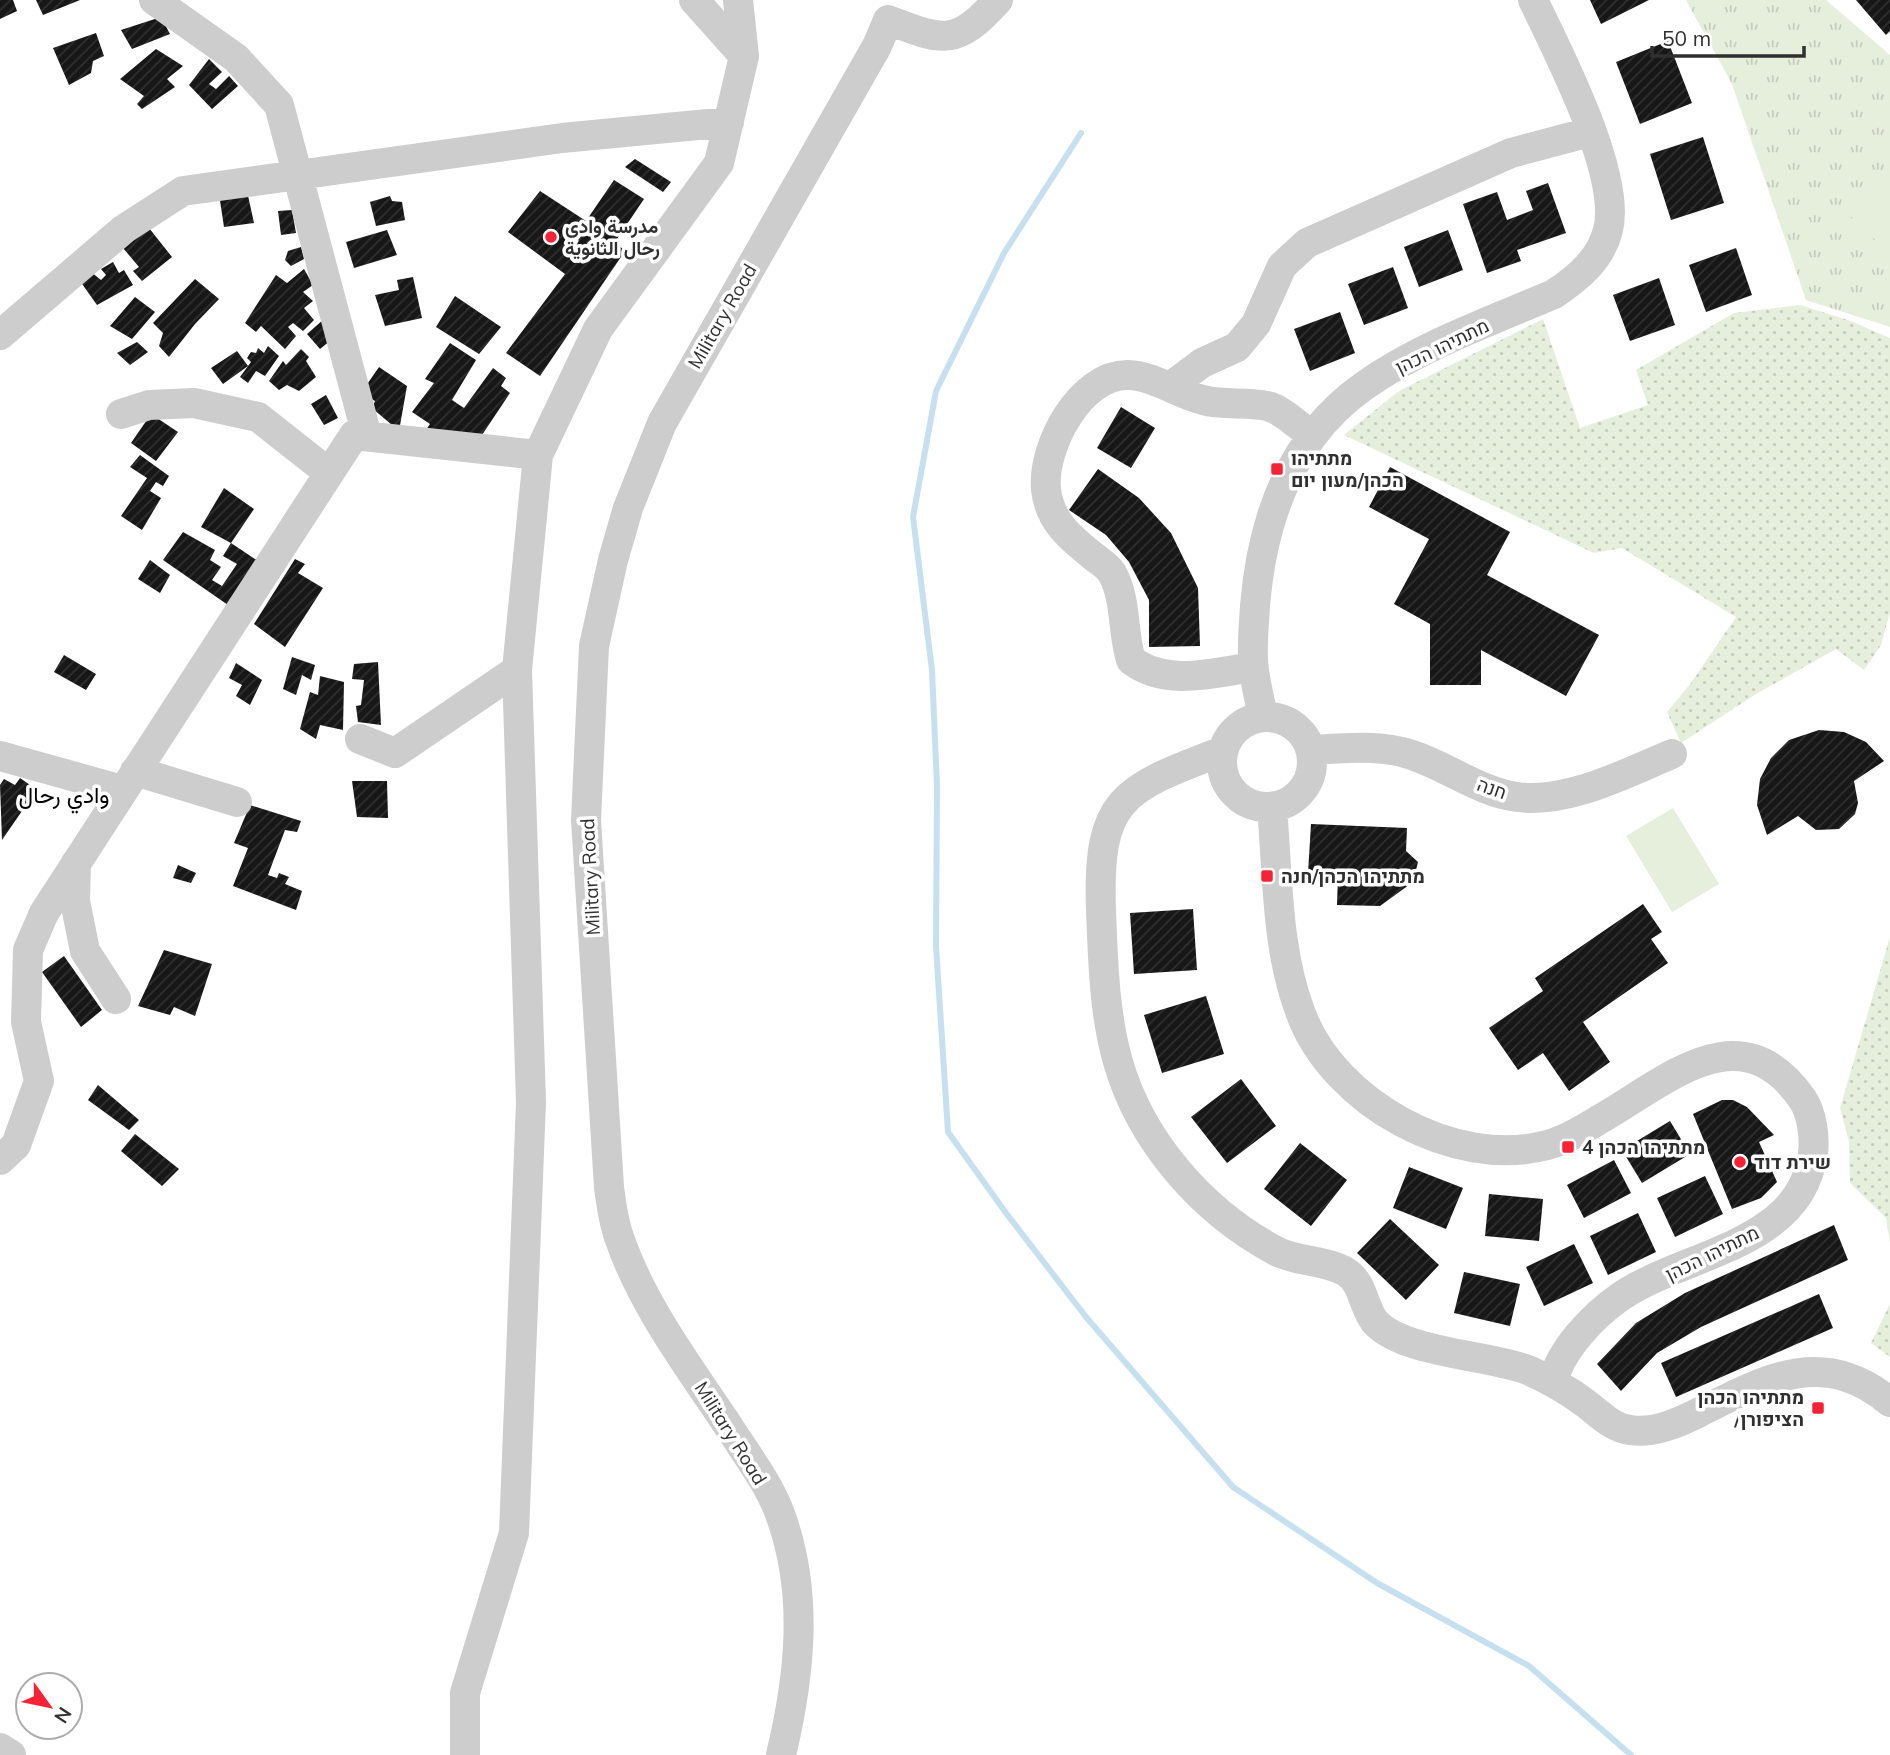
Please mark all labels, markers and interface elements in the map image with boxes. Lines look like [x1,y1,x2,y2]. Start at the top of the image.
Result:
scale bar [1652,14,1804,58]
text: 50 m [1662,25,1711,51]
place label: مدرسة وادي رحال الثانوية [565,214,660,261]
marker: مدرسة وادي رحال الثانوية [543,229,559,245]
street label: Military Road [682,259,762,373]
street label: מתתיהו הכהן [1391,313,1493,379]
place label: מתתיהו הכהן/מעון יום [1291,446,1404,492]
marker: מתתיהו הכהן/מעון יום [1269,461,1285,477]
street label: חנה [1474,772,1510,804]
district label: وادي رحال [18,780,110,814]
street label: Military Road [575,818,605,936]
place label: מתתיהו הכהן/חנה [1281,864,1425,888]
marker: מתתיהו הכהן/חנה [1259,868,1275,884]
place label: מתתיהו הכהן 4 [1582,1135,1705,1159]
marker: מתתיהו הכהן 4 [1560,1139,1576,1155]
place label: שירת דוד [1754,1150,1831,1174]
marker: שירת דוד [1732,1154,1748,1170]
street label: מתתיהו הכהן [1661,1220,1763,1286]
street label: Military Road [690,1377,772,1489]
place label: מתתיהו הכהן /הציפורן [1697,1385,1804,1431]
marker: מתתיהו הכהן /הציפורן [1810,1400,1826,1416]
north arrow [14,1671,84,1741]
text: N [49,1703,77,1728]

